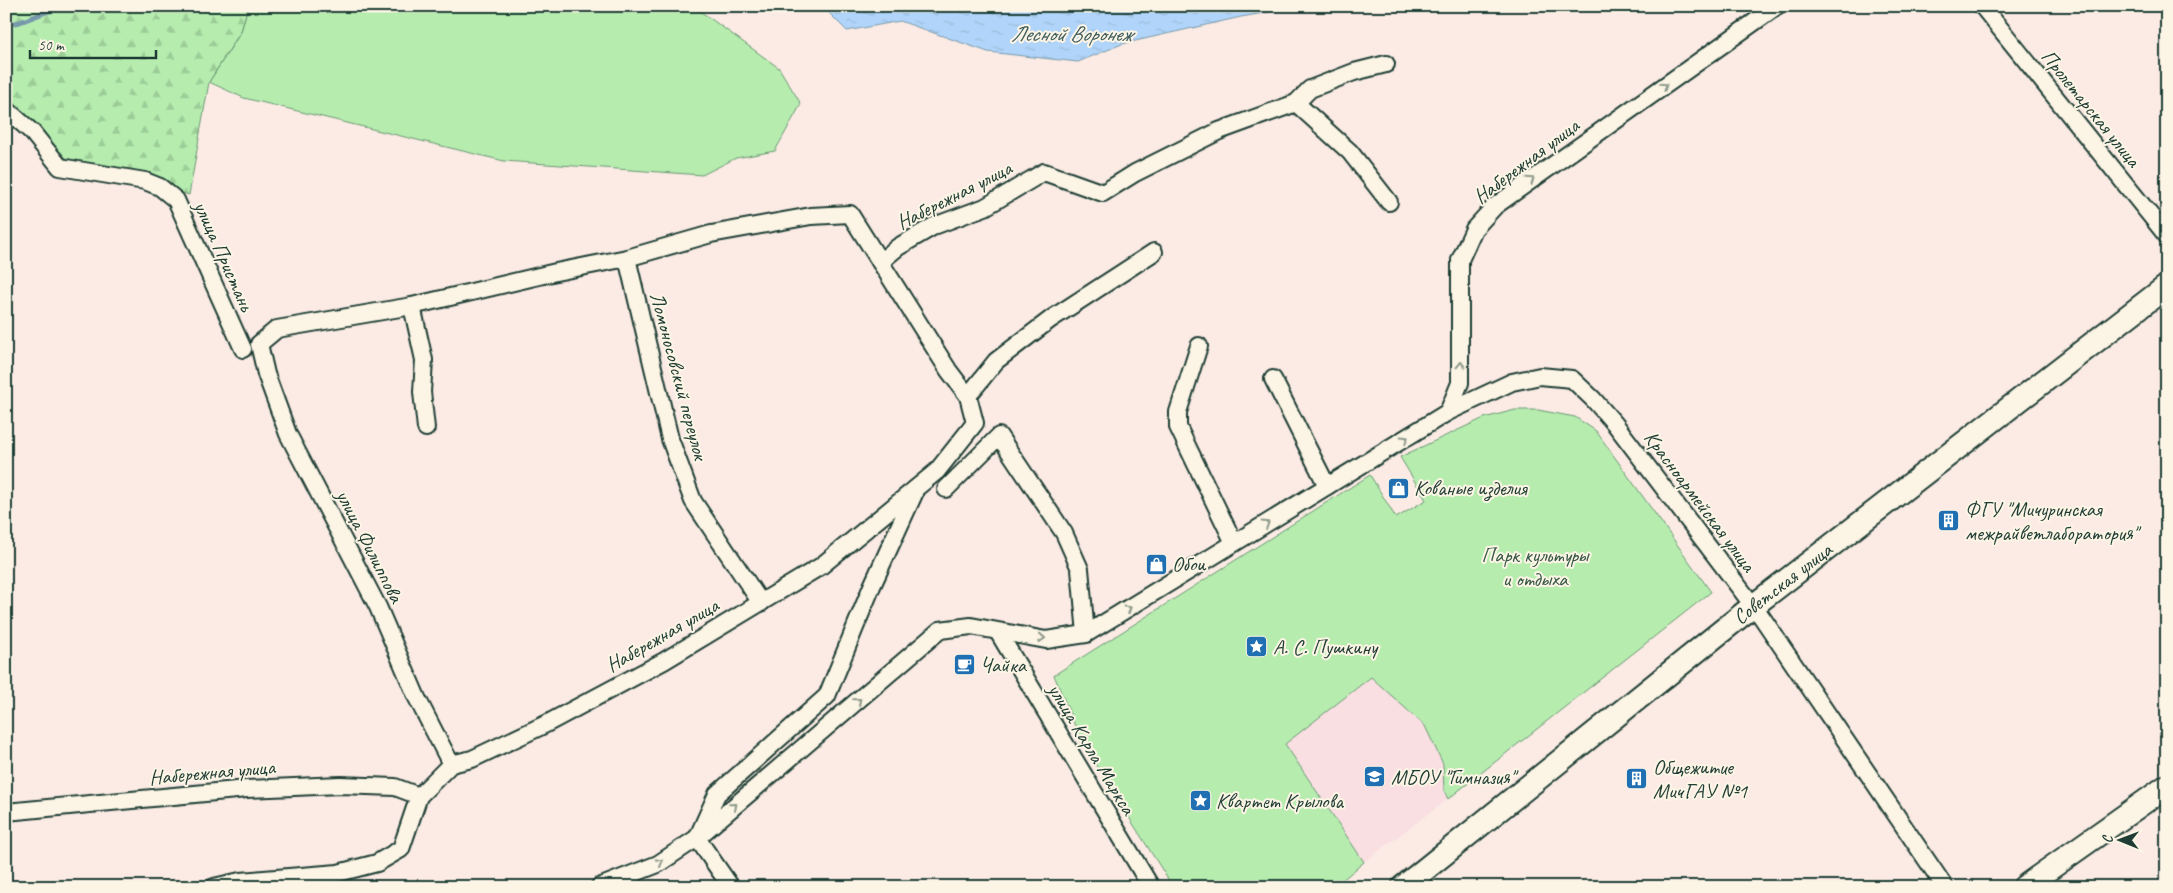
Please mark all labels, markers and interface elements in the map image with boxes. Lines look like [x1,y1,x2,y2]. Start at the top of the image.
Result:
water label: Лесной Воронеж [1011,20,1136,48]
scale bar [30,28,156,60]
text: 50 m [38,36,65,55]
street label: Пролетарская улица [2036,44,2147,173]
one-way arrow [1658,83,1668,92]
street label: Набережная улица [1468,112,1585,209]
street label: Набережная улица [892,154,1017,235]
one-way arrow [1525,177,1535,186]
street label: улица Пристань [187,195,260,316]
street label: Ломоносовский переулок [644,289,714,465]
one-way arrow [1456,361,1466,369]
street label: Красноармейская улица [1638,425,1763,578]
one-way arrow [1399,435,1408,445]
place label: Кованые изделия [1414,475,1528,502]
shop icon: Кованые изделия [1386,476,1410,500]
street label: улица Филиппова [329,483,410,609]
place label: ФГУ "Мичуринская межрайветлаборатория" [1965,496,2142,546]
building icon: ФГУ "Мичуринская межрайветлаборатория" [1937,509,1961,533]
one-way arrow [1261,520,1270,530]
street label: Советская улица [1728,536,1839,630]
park label: Парк культуры и отдыха [1482,542,1590,592]
place label: Обои [1172,551,1207,577]
shop icon: Обои [1144,552,1168,576]
street label: Набережная улица [601,591,724,678]
one-way arrow [1122,605,1131,615]
one-way arrow [1038,633,1046,644]
place label: А. С. Пушкину [1273,634,1379,660]
place icon: А. С. Пушкину [1245,635,1269,659]
place label: Чайка [980,652,1028,678]
cafe icon: Чайка [952,653,976,677]
street label: улица Карла Маркса [1041,677,1142,821]
one-way arrow [852,697,861,706]
street label: Набережная улица [148,753,277,790]
place label: Общежитие МичГАУ №1 [1653,754,1749,804]
place label: МБОУ "Гимназия" [1391,764,1519,790]
school or university icon: МБОУ "Гимназия" [1363,765,1387,789]
building icon: Общежитие МичГАУ №1 [1625,767,1649,791]
place label: Квартет Крылова [1216,788,1344,814]
place icon: Квартет Крылова [1188,789,1212,813]
one-way arrow [729,803,738,812]
north arrow [2096,816,2146,866]
text: С [2099,834,2116,843]
one-way arrow [655,858,664,868]

